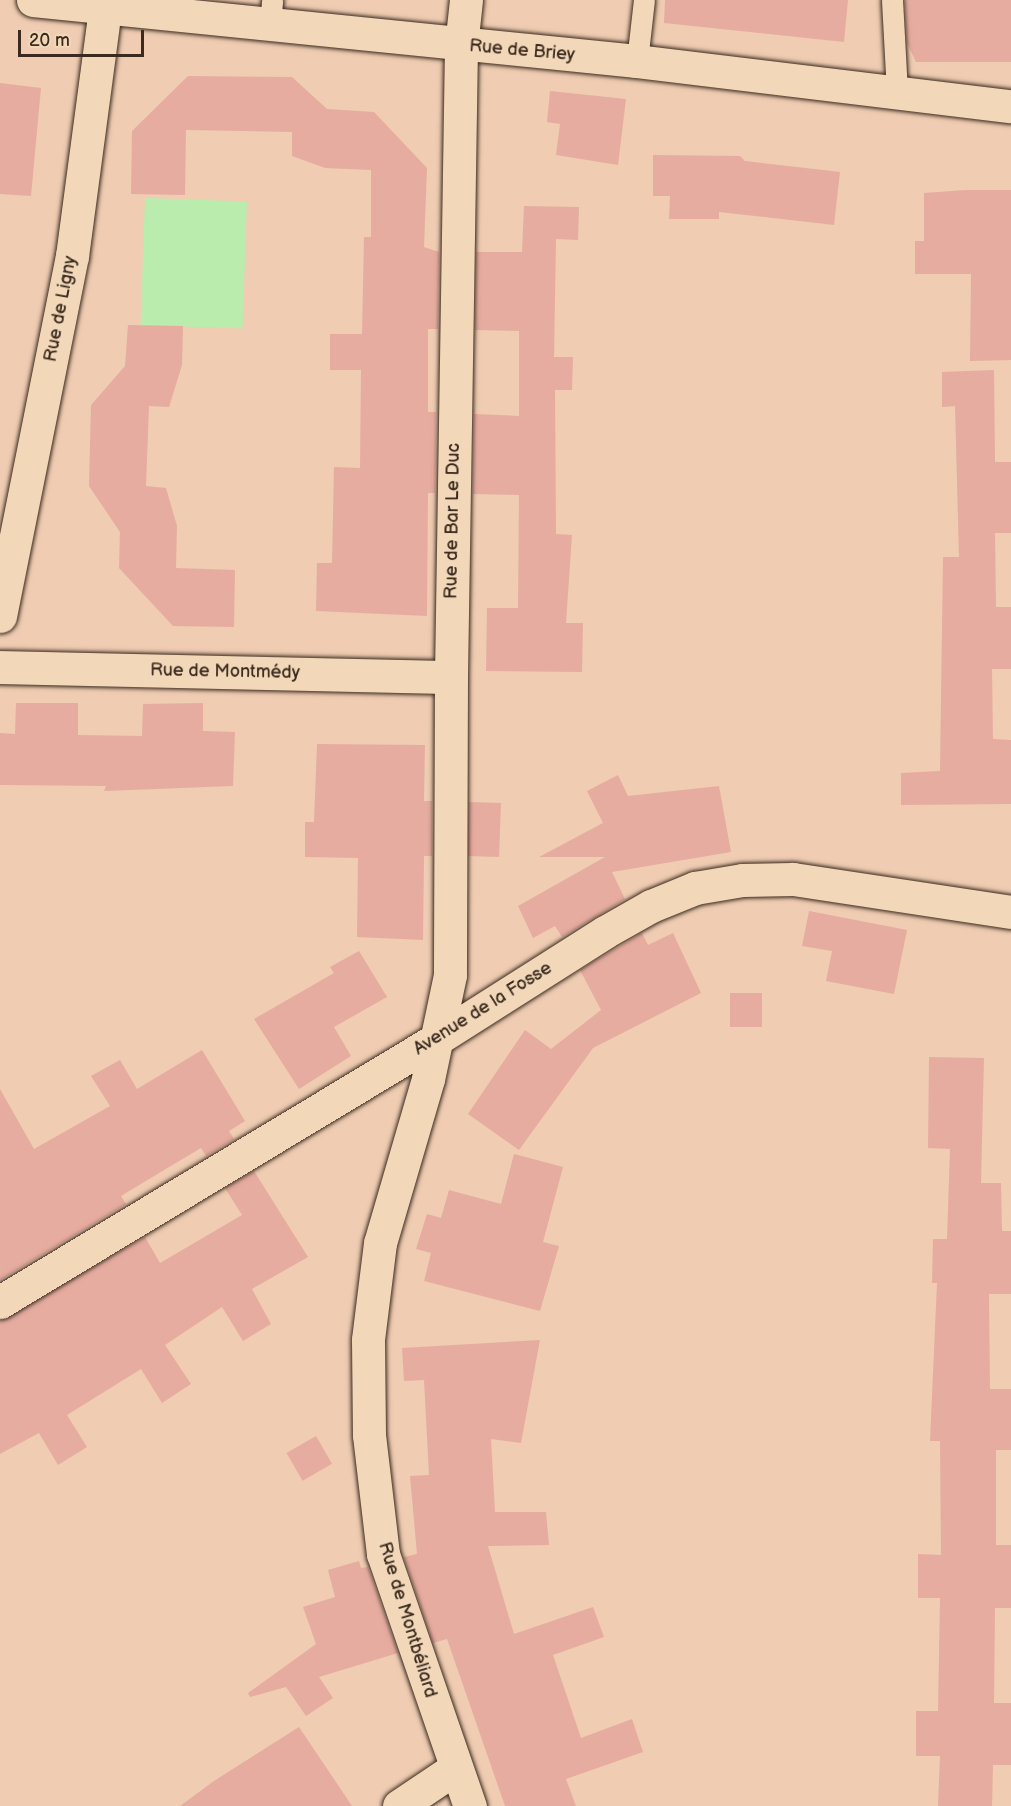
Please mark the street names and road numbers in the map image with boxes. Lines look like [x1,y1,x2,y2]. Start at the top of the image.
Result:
street label: Rue de Briey [468,36,576,66]
street label: Rue de Ligny [40,254,82,364]
street label: Rue de Bar Le Duc [441,443,465,599]
street label: Rue de Montmédy [150,660,300,684]
street label: Avenue de la Fosse [410,958,556,1060]
street label: Rue de Montbéliard [373,1540,441,1700]

